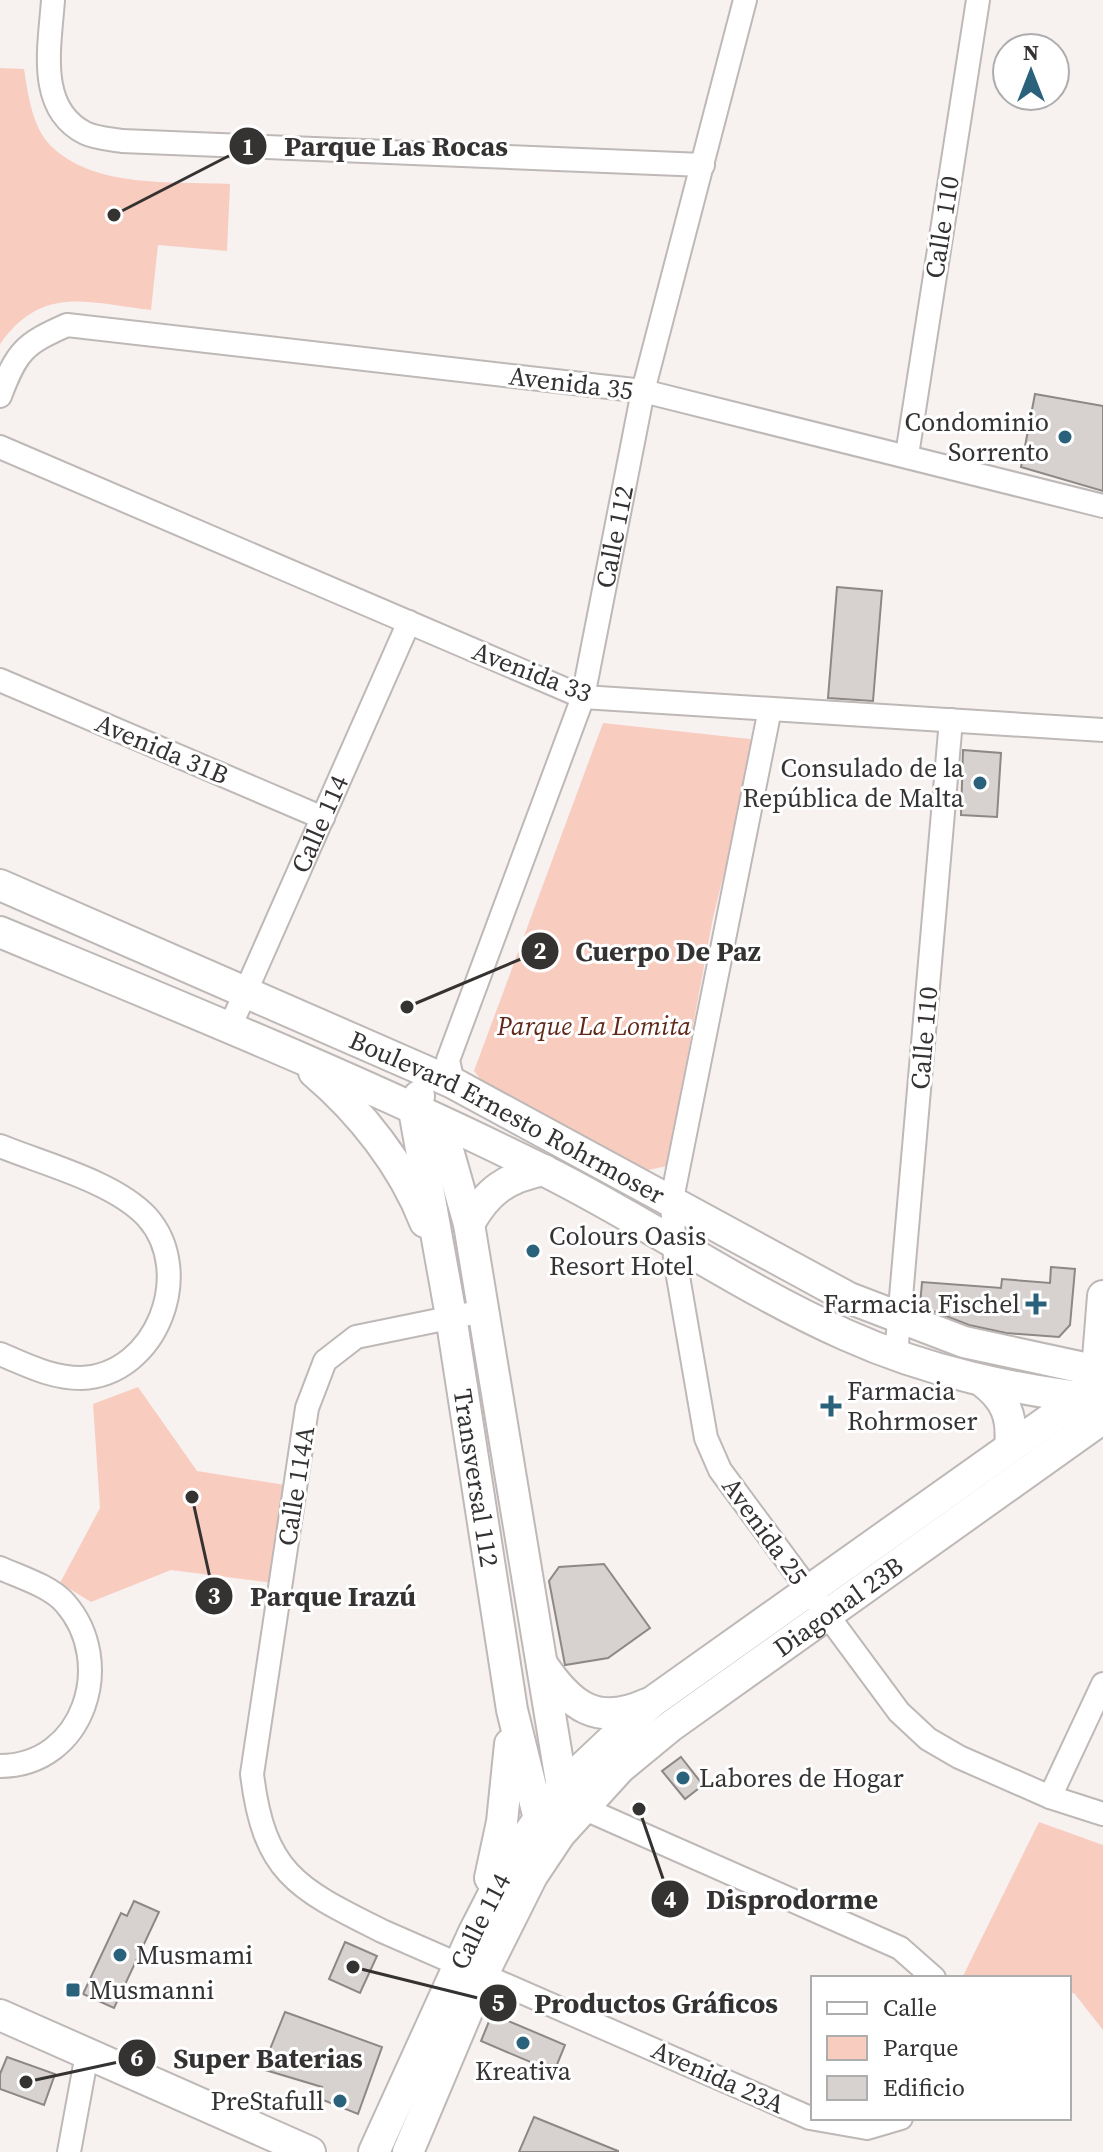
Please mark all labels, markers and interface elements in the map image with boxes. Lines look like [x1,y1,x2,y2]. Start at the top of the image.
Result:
north arrow [991,32,1071,112]
text: N [1023,37,1039,67]
callout: Parque Las Rocas [228,120,525,172]
text: Parque Las Rocas [284,127,508,165]
text: 1 [241,130,255,163]
street label: Calle 110 [916,173,968,281]
street label: Avenida 35 [507,358,635,408]
place label: Condominio Sorrento [905,404,1049,470]
marker: Condominio Sorrento [1056,428,1074,446]
street label: Calle 112 [587,483,642,591]
street label: Avenida 33 [467,633,597,711]
street label: Avenida 31B [90,705,234,793]
place label: Consulado de la República de Malta [742,750,965,816]
street label: Calle 114 [282,769,357,879]
marker: Consulado de la República de Malta [971,774,989,792]
callout: Cuerpo De Paz [520,925,777,977]
text: Cuerpo De Paz [575,932,761,970]
text: 2 [533,934,547,967]
street label: Calle 110 [902,985,946,1091]
park label: Parque La Lomita [496,1008,692,1044]
street label: Boulevard Ernesto Rohrmoser [344,1022,671,1213]
place label: Colours Oasis Resort Hotel [549,1218,706,1284]
marker: Colours Oasis Resort Hotel [524,1242,542,1260]
place label: Farmacia Fischel [823,1286,1020,1322]
marker: Farmacia Fischel [1027,1295,1045,1313]
place label: Farmacia Rohrmoser [847,1373,978,1439]
street label: Transversal 112 [445,1386,508,1570]
marker: Farmacia Rohrmoser [822,1397,840,1415]
street label: Calle 114A [269,1424,323,1548]
street label: Avenida 25 [714,1470,816,1592]
street label: Diagonal 23B [766,1548,911,1665]
callout: Parque Irazú [194,1570,432,1622]
text: Parque Irazú [250,1577,416,1615]
text: 3 [207,1579,221,1612]
place label: Labores de Hogar [699,1760,904,1796]
marker: Labores de Hogar [674,1769,692,1787]
street label: Calle 114 [441,1867,519,1975]
callout: Disprodorme [650,1873,895,1925]
text: Disprodorme [706,1880,878,1918]
text: 4 [663,1883,677,1916]
place label: Musmami [136,1937,253,1973]
marker: Musmami [111,1946,129,1964]
place label: Musmanni [89,1972,214,2008]
legend [811,1976,1071,2120]
callout: Productos Gráficos [478,1977,794,2029]
marker: Musmanni [64,1981,82,1999]
text: Productos Gráficos [534,1984,778,2022]
text: 5 [491,1986,505,2019]
text: Calle [883,1991,937,2024]
text: Parque [883,2031,959,2064]
callout: Super Baterias [117,2032,379,2084]
street label: Avenida 23A [646,2032,790,2122]
marker: Kreativa [514,2034,532,2052]
text: Super Baterias [173,2039,363,2077]
text: 6 [130,2041,144,2074]
place label: Kreativa [475,2053,572,2089]
text: Edificio [883,2071,965,2104]
place label: PreStafull [211,2083,324,2119]
marker: PreStafull [331,2092,349,2110]

